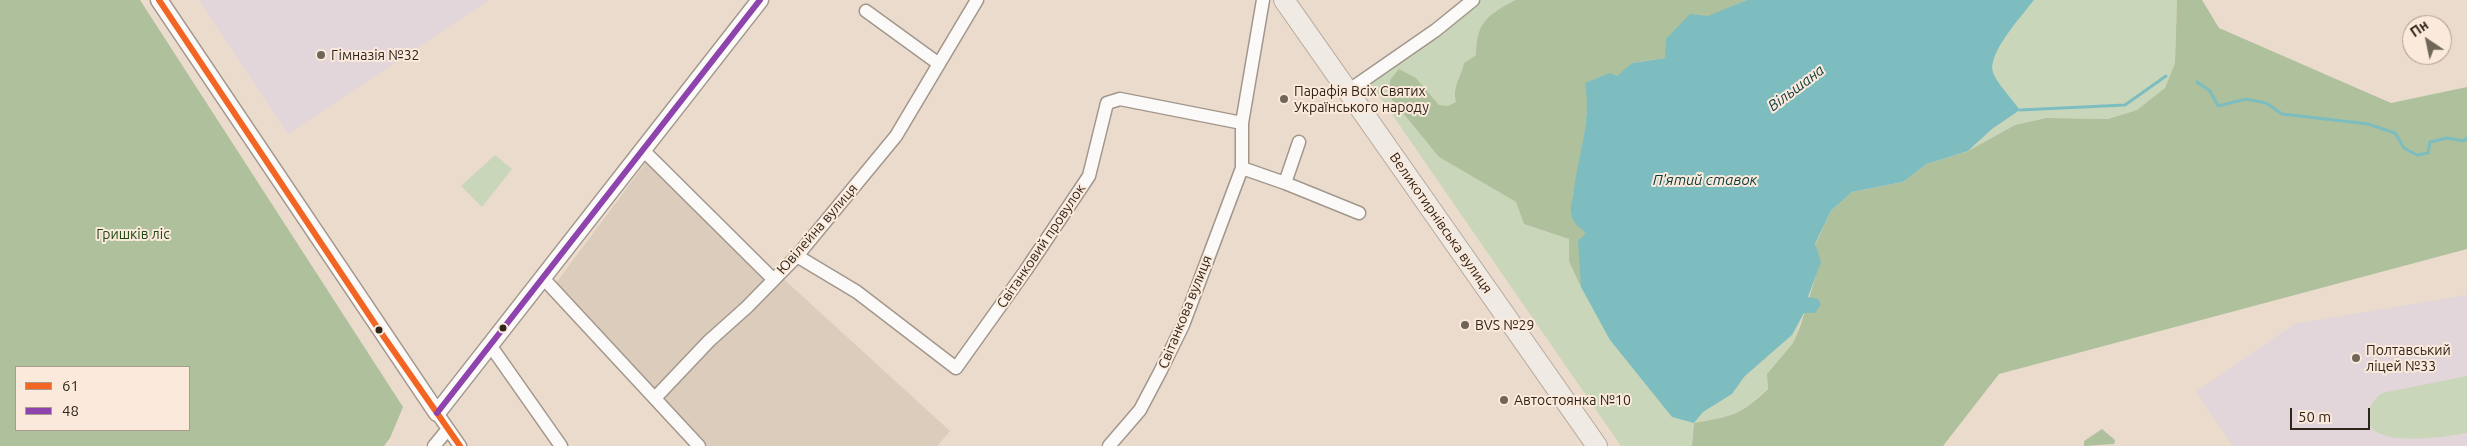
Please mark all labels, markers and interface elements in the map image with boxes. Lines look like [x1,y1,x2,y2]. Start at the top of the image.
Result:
north arrow [2402,15,2452,65]
text: Пн [2407,17,2431,40]
place label: Гімназія №32 [331,47,420,63]
marker: Гімназія №32 [315,49,327,61]
water label: Вільшана [1764,61,1828,115]
place label: Парафія Всіх Святих Українського народу [1294,83,1429,115]
marker: Парафія Всіх Святих Українського народу [1278,93,1290,105]
street label: Великотирнівська вулиця [1386,149,1496,297]
water label: П'ятий ставок [1653,171,1757,189]
street label: Ювілейна вулиця [773,180,861,278]
street label: Світанковий провулок [993,181,1089,311]
park label: Гришків ліс [96,226,170,242]
street label: Світанкова вулиця [1155,253,1215,371]
place label: BVS №29 [1475,317,1534,333]
marker: BVS №29 [1459,319,1471,331]
unlabelled marker [498,323,508,333]
unlabelled marker [374,325,384,335]
place label: Полтавський ліцей №33 [2366,342,2451,374]
marker: Полтавський ліцей №33 [2350,352,2362,364]
legend [15,366,190,431]
text: 61 [62,377,79,394]
place label: Автостоянка №10 [1514,392,1631,408]
marker: Автостоянка №10 [1498,394,1510,406]
scale bar [2292,398,2372,430]
text: 48 [62,402,79,419]
text: 50 m [2298,408,2331,425]

